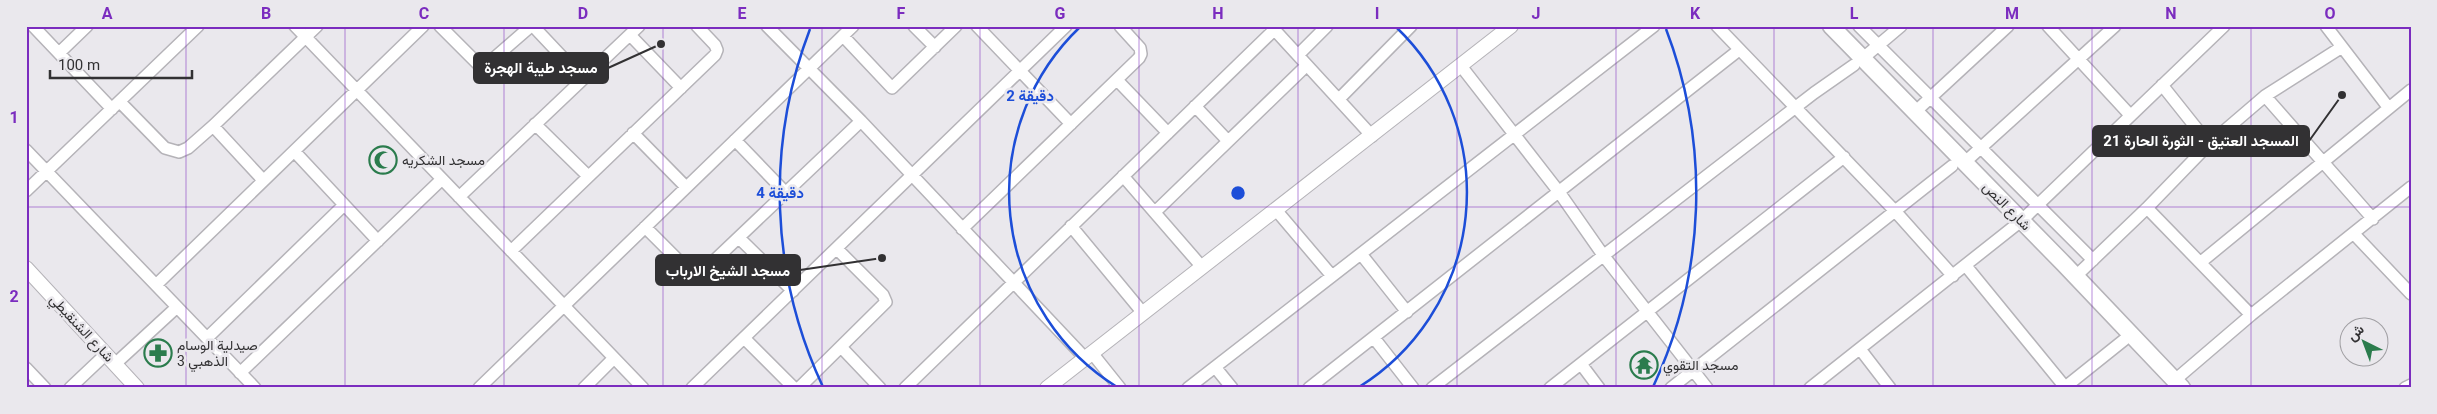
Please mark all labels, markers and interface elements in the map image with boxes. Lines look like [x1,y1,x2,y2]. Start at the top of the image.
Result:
text: A [102,4,113,23]
text: B [261,4,271,23]
text: C [419,4,429,23]
text: D [578,4,588,23]
text: E [738,4,747,23]
text: F [897,4,906,23]
text: G [1055,4,1066,23]
text: H [1212,4,1224,23]
text: I [1375,4,1379,23]
text: J [1532,4,1540,23]
text: K [1690,4,1701,23]
text: L [1850,4,1859,23]
text: M [2005,4,2019,23]
text: N [2165,4,2177,23]
text: O [2324,4,2336,23]
scale bar [50,48,192,80]
callout: مسجد طيبة الهجرة [474,53,608,83]
text: 100 m [58,56,100,74]
text: مسجد طيبة الهجرة [484,59,598,77]
text: 2 دقيقة [1006,87,1054,105]
text: 1 [9,108,19,127]
callout: المسجد العتيق - الثورة الحارة 21 [2093,126,2309,156]
text: المسجد العتيق - الثورة الحارة 21 [2103,132,2299,150]
mosque icon: مسجد الشكريه [368,145,398,175]
place label: مسجد الشكريه [402,152,485,169]
street label: شارع النص [1978,179,2034,235]
text: 4 دقيقة [756,184,804,202]
centre of rings [1229,184,1247,202]
callout: مسجد الشيخ الارباب [656,255,800,285]
text: مسجد الشيخ الارباب [666,262,790,281]
text: 2 [9,287,19,306]
street label: شارع الشنقيطي [44,291,117,368]
north arrow [2340,316,2390,366]
text: ش [2344,321,2368,345]
place label: صيدلية الوسام الذهبي 3 [177,337,258,373]
pharmacy icon: صيدلية الوسام الذهبي 3 [143,338,173,368]
temple icon: مسجد التقوي [1629,350,1659,380]
place label: مسجد التقوي [1663,357,1738,377]

